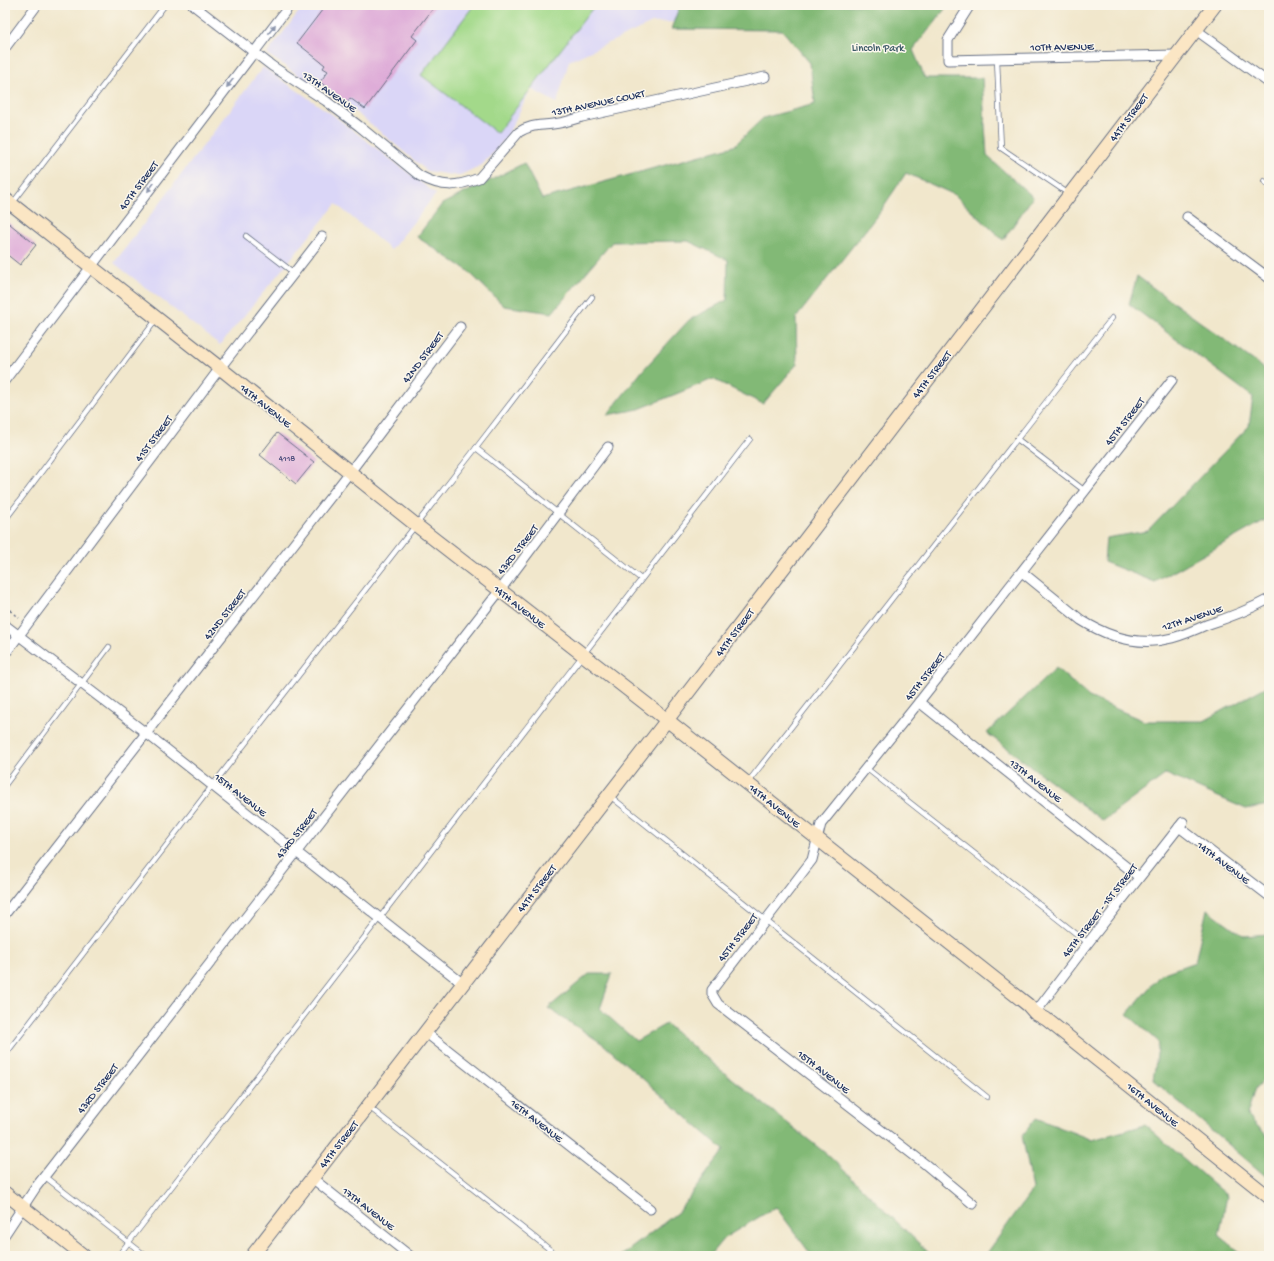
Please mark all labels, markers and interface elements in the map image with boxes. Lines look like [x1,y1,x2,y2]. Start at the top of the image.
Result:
one-way arrow [267,23,276,34]
street label: 10TH AVENUE [1029,41,1095,55]
park label: Lincoln Park [852,43,905,55]
street label: 13TH AVENUE [299,69,359,116]
one-way arrow [226,78,234,89]
street label: 13TH AVENUE COURT [550,88,647,120]
street label: 44TH STREET [1108,91,1152,144]
street label: 40TH STREET [117,159,162,213]
one-way arrow [148,182,156,192]
street label: 42ND STREET [401,330,447,386]
street label: 44TH STREET [910,349,955,401]
street label: 14TH AVENUE [236,382,294,432]
street label: 45TH STREET [1103,395,1148,448]
street label: 41ST STREET [133,413,176,465]
house number: 4118 [279,454,295,465]
street label: 43RD STREET [496,522,542,577]
street label: 14TH AVENUE [490,583,548,632]
street label: 42ND STREET [202,587,249,643]
street label: 12TH AVENUE [1160,603,1225,635]
street label: 44TH STREET [714,606,758,659]
street label: 45TH STREET [903,650,948,703]
street label: 13TH AVENUE [1005,757,1064,806]
street label: 15TH AVENUE [210,771,269,820]
street label: 14TH AVENUE [745,782,803,832]
street label: 43RD STREET [275,806,321,861]
street label: 14TH AVENUE [1193,839,1252,888]
street label: 46TH STREET - 1ST STREET [1060,862,1141,960]
street label: 44TH STREET [515,863,560,915]
street label: 45TH STREET [716,911,761,964]
street label: 15TH AVENUE [793,1048,852,1097]
street label: 43RD STREET [76,1061,122,1116]
street label: 16TH AVENUE [1123,1080,1181,1131]
street label: 16TH AVENUE [506,1097,565,1146]
street label: 44TH STREET [317,1119,362,1171]
street label: 17TH AVENUE [338,1185,397,1234]

